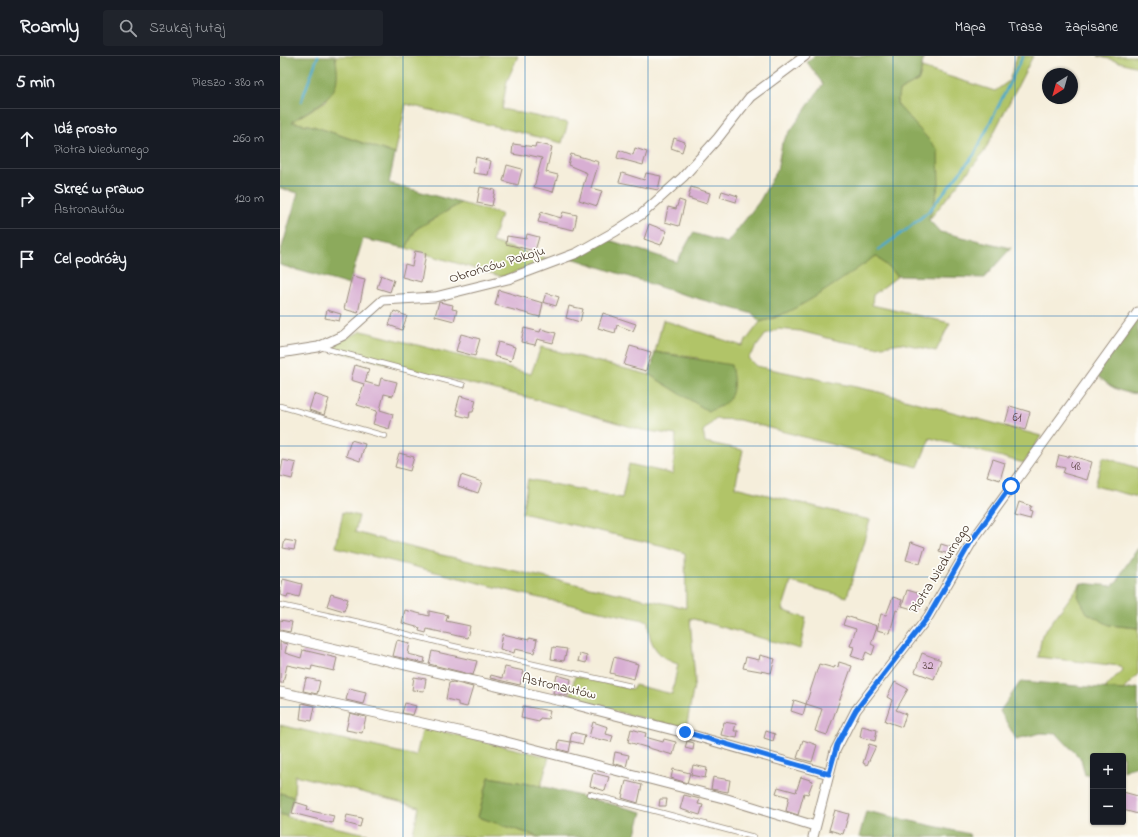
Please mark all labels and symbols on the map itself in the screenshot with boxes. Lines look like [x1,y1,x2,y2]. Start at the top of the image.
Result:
north arrow [1042,68,1078,104]
street label: Obrońców Pokoju [446,240,548,290]
house number: 61 [1012,409,1022,427]
house number: 48 [1071,458,1081,476]
route start [1002,477,1020,495]
street label: Piotra Niedurnego [904,520,977,618]
house number: 32 [923,657,933,675]
street label: Astronautów [520,668,598,706]
route end [676,723,694,741]

